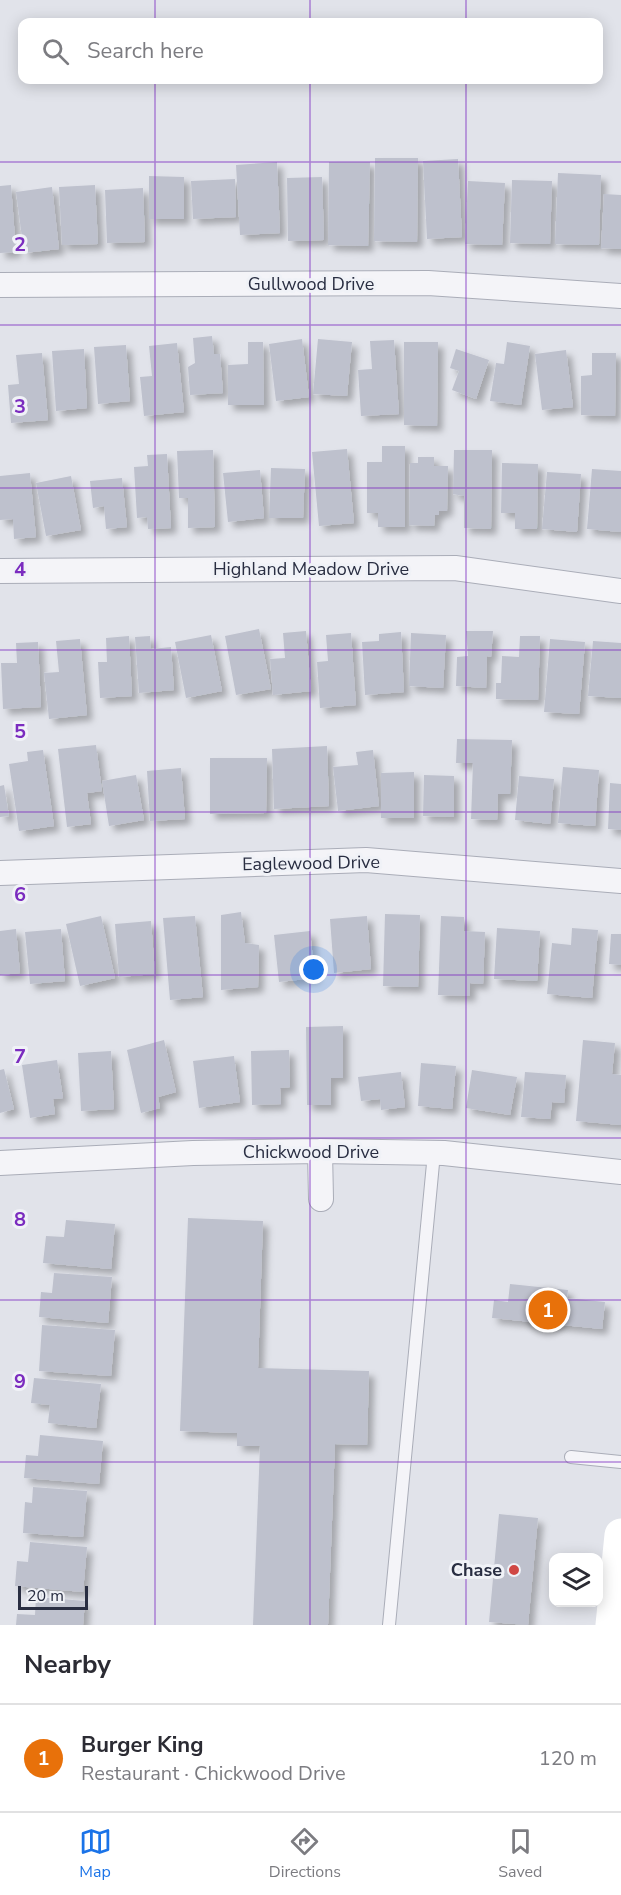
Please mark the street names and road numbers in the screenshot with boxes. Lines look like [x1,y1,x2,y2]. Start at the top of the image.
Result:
street label: Gullwood Drive [248,272,374,296]
street label: Highland Meadow Drive [213,557,409,581]
street label: Eaglewood Drive [242,850,380,876]
street label: Chickwood Drive [243,1140,379,1164]

